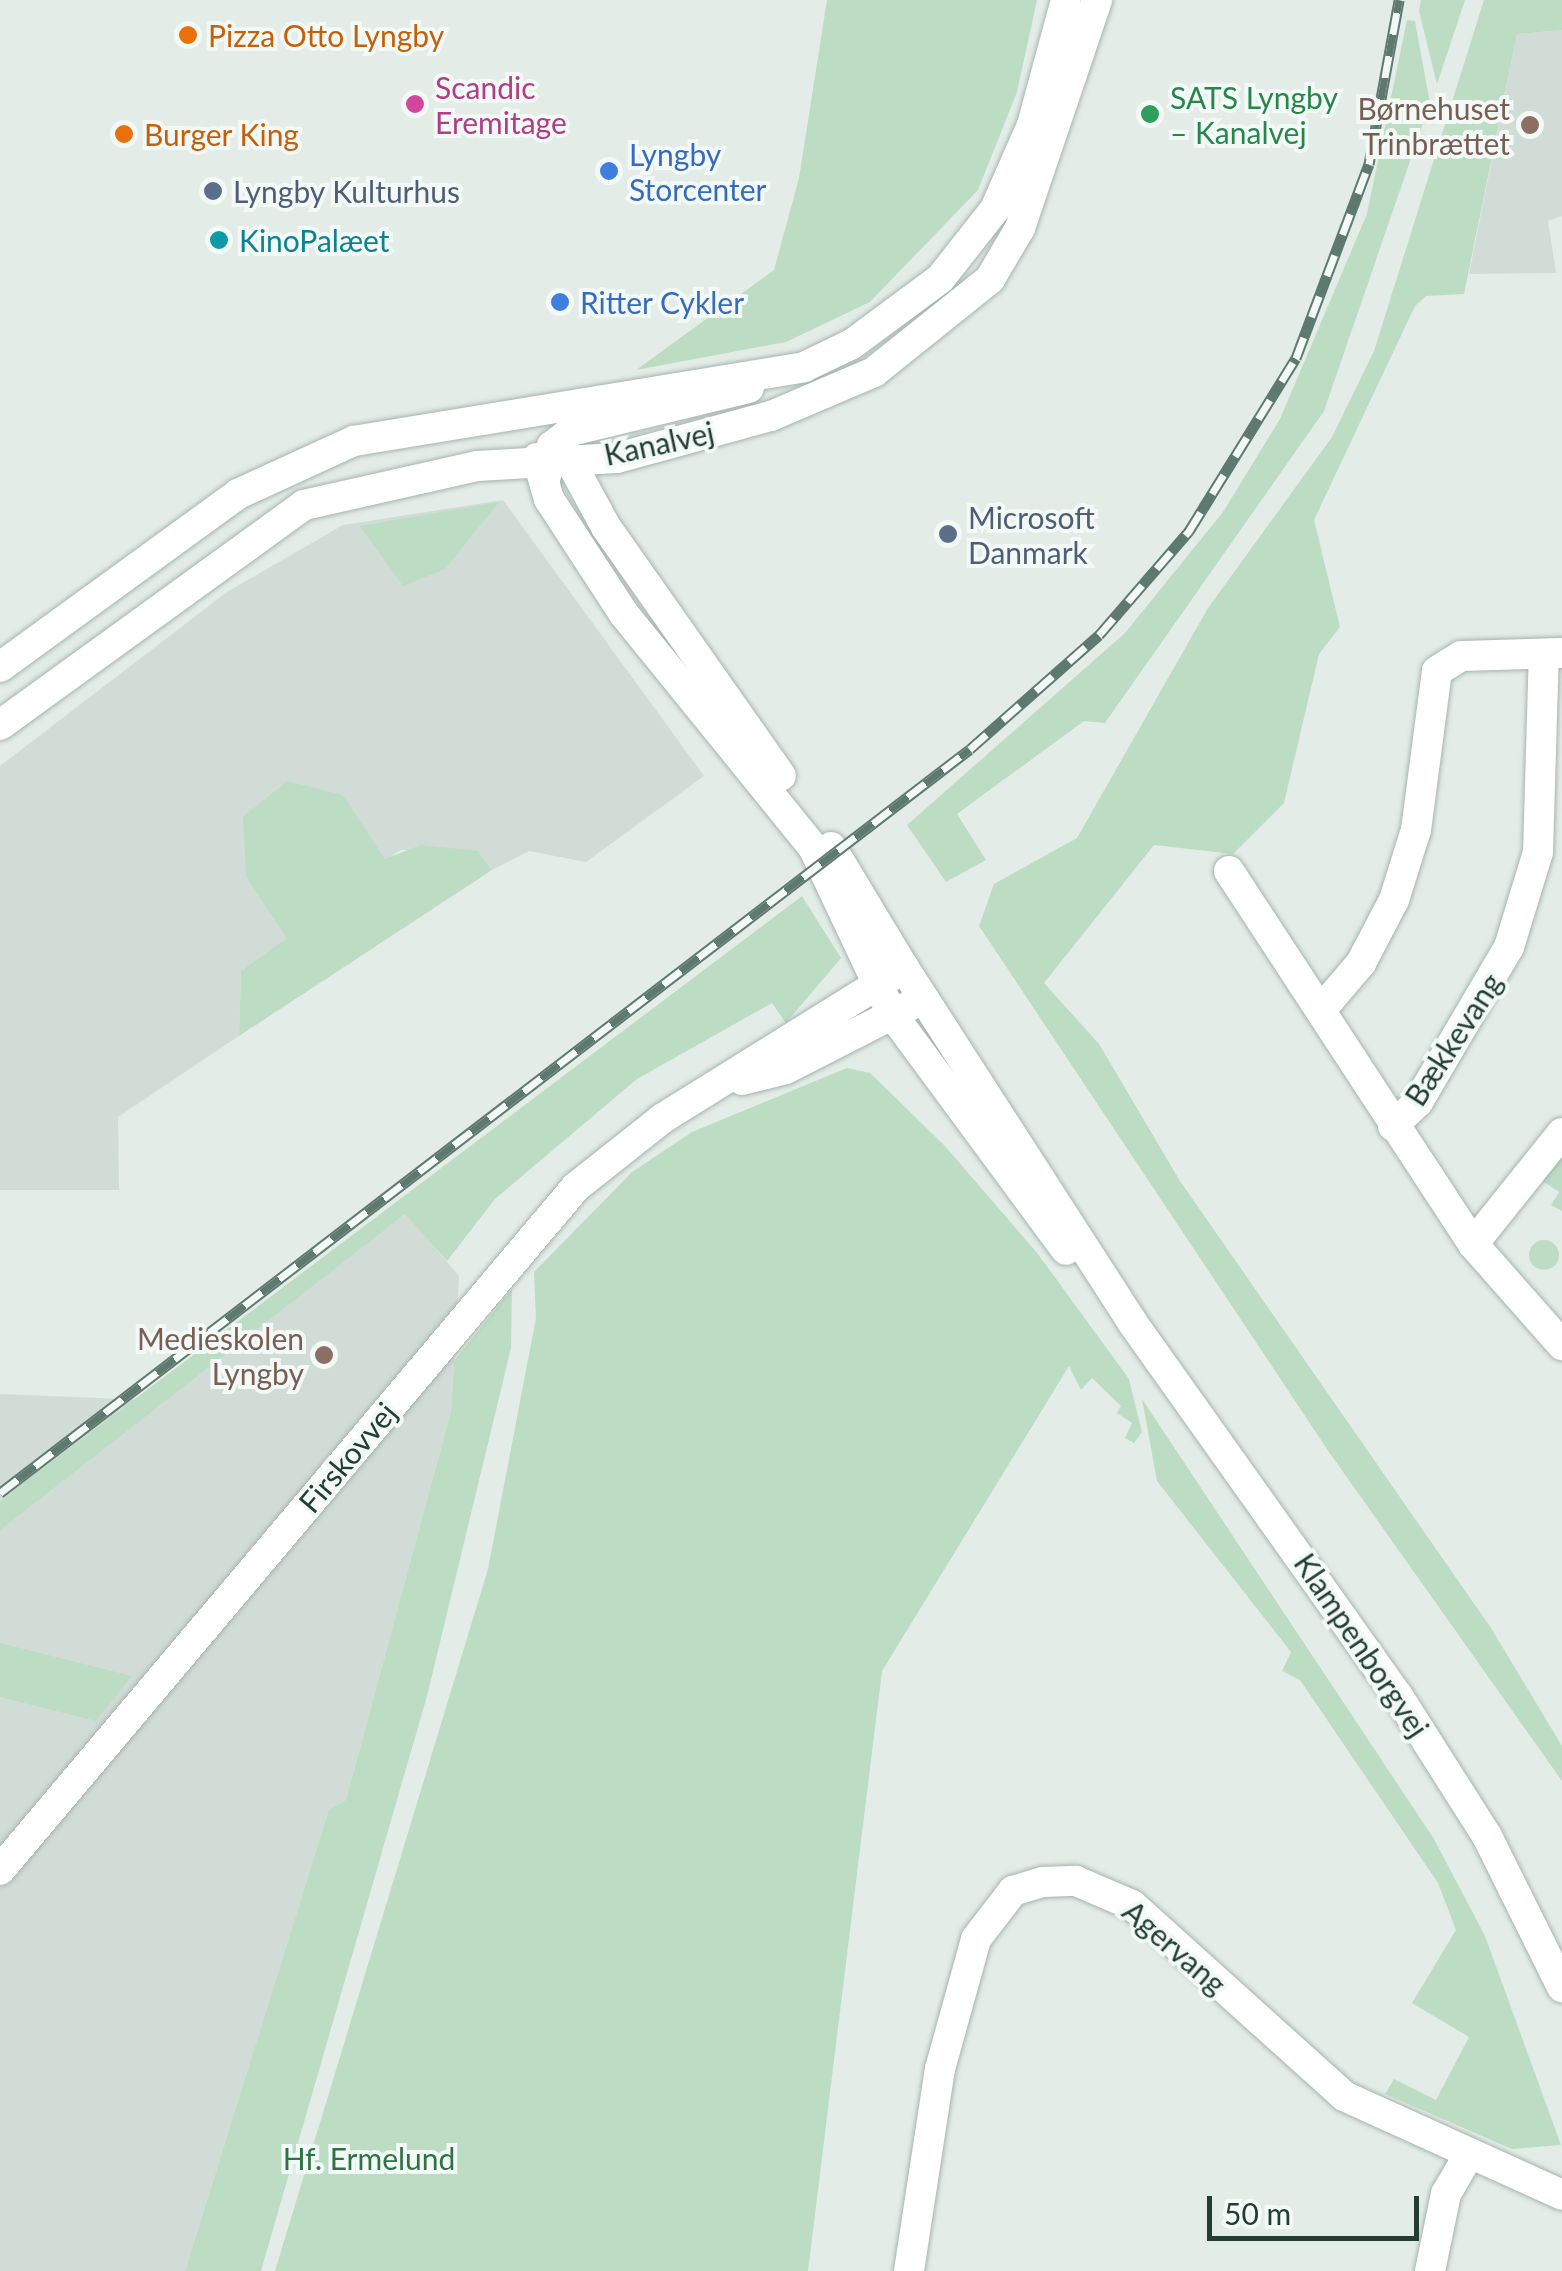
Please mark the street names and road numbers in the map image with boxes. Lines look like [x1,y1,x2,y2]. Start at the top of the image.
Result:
street label: Kanalvej [601,414,717,472]
street label: Bækkevang [1397,966,1509,1112]
street label: Firskovvej [291,1395,403,1519]
street label: Klampenborgvej [1287,1546,1437,1744]
street label: Agervang [1116,1892,1234,2002]

